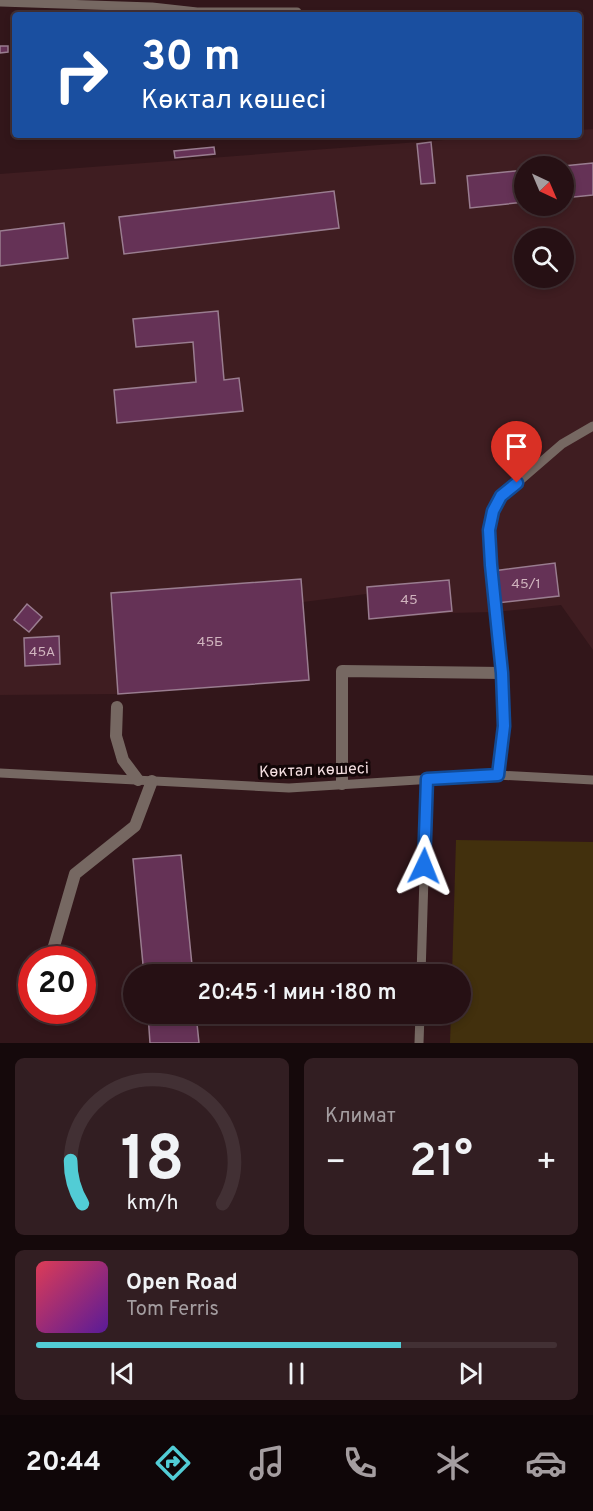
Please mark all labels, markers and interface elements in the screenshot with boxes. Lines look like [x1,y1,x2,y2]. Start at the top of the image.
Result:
text: 30 m [141,32,240,85]
icon: right [42,36,120,114]
text: Көктал көшесі [141,84,326,118]
north arrow [514,156,574,216]
map controls [514,156,574,288]
button: search [514,228,574,288]
pin [491,421,542,483]
icon: arrive [500,430,533,463]
house number: 45/1 [511,576,541,593]
house number: 45 [400,592,418,609]
house number: 45Б [197,634,223,651]
house number: 45А [29,644,55,661]
street label: Көктал көшесі [259,759,369,783]
position arrow [392,834,456,898]
speed limit sign: 20 [18,946,96,1024]
text: 20:45 · 1 мин · 180 m [197,980,397,1007]
text: Климат [325,1104,396,1130]
text: 18 [120,1123,184,1202]
text: 21° [409,1135,473,1192]
text: − [325,1143,346,1185]
text: + [536,1143,557,1185]
text: km/h [126,1190,178,1217]
text: Open Road [126,1270,238,1297]
text: Tom Ferris [126,1297,219,1323]
icon: previous [106,1357,139,1390]
icon: pause [280,1357,313,1390]
icon: next [454,1357,487,1390]
icon: directions [152,1442,194,1484]
icon: music [246,1442,288,1484]
icon: phone [339,1442,381,1484]
icon: climate [432,1442,474,1484]
icon: car [525,1442,567,1484]
text: 20:44 [26,1446,101,1480]

